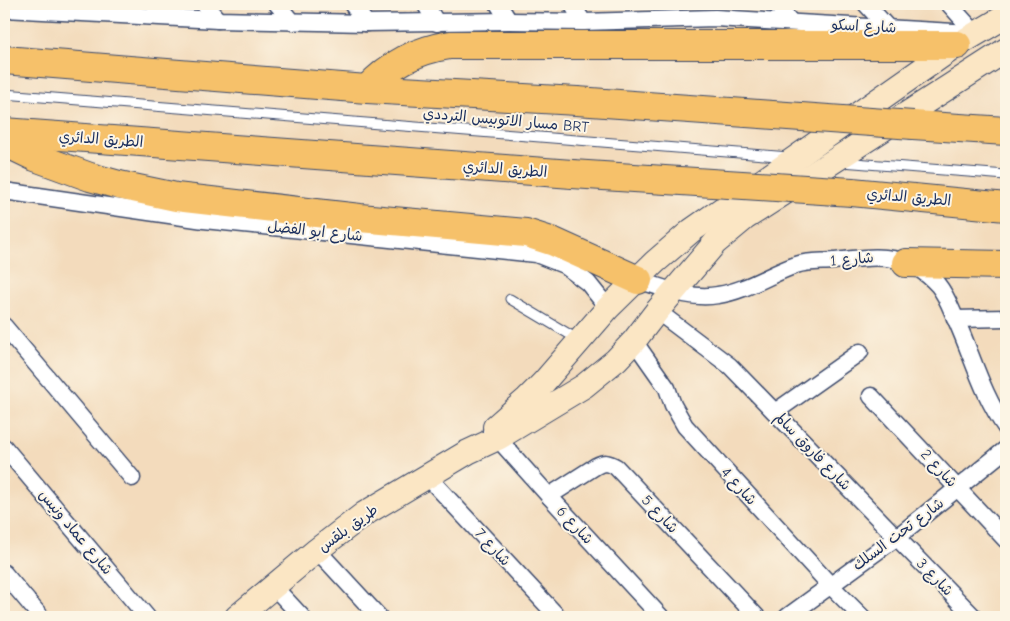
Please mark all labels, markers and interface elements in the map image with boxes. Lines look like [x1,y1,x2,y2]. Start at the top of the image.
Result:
street label: شارع اسكو [830,15,897,38]
street label: مسار الاتوبيس الترددي BRT [422,104,590,138]
street label: الطريق الدائري [58,127,144,153]
street label: الطريق الدائري [462,157,548,183]
street label: الطريق الدائري [866,184,952,212]
street label: شارع ابو الفضل [266,217,363,246]
street label: شارع 1 [830,248,875,271]
street label: شارع فاروق سالم [770,408,855,495]
street label: شارع 2 [916,445,961,491]
street label: شارع 4 [717,463,761,509]
street label: شارع عماد ونيس [34,486,117,579]
street label: شارع 5 [637,491,682,538]
street label: شارع تحت السلك [849,494,948,575]
street label: طريق بلقس [315,500,381,556]
street label: شارع 6 [552,502,597,549]
street label: شارع 7 [470,525,515,570]
street label: شارع 3 [912,555,957,600]

